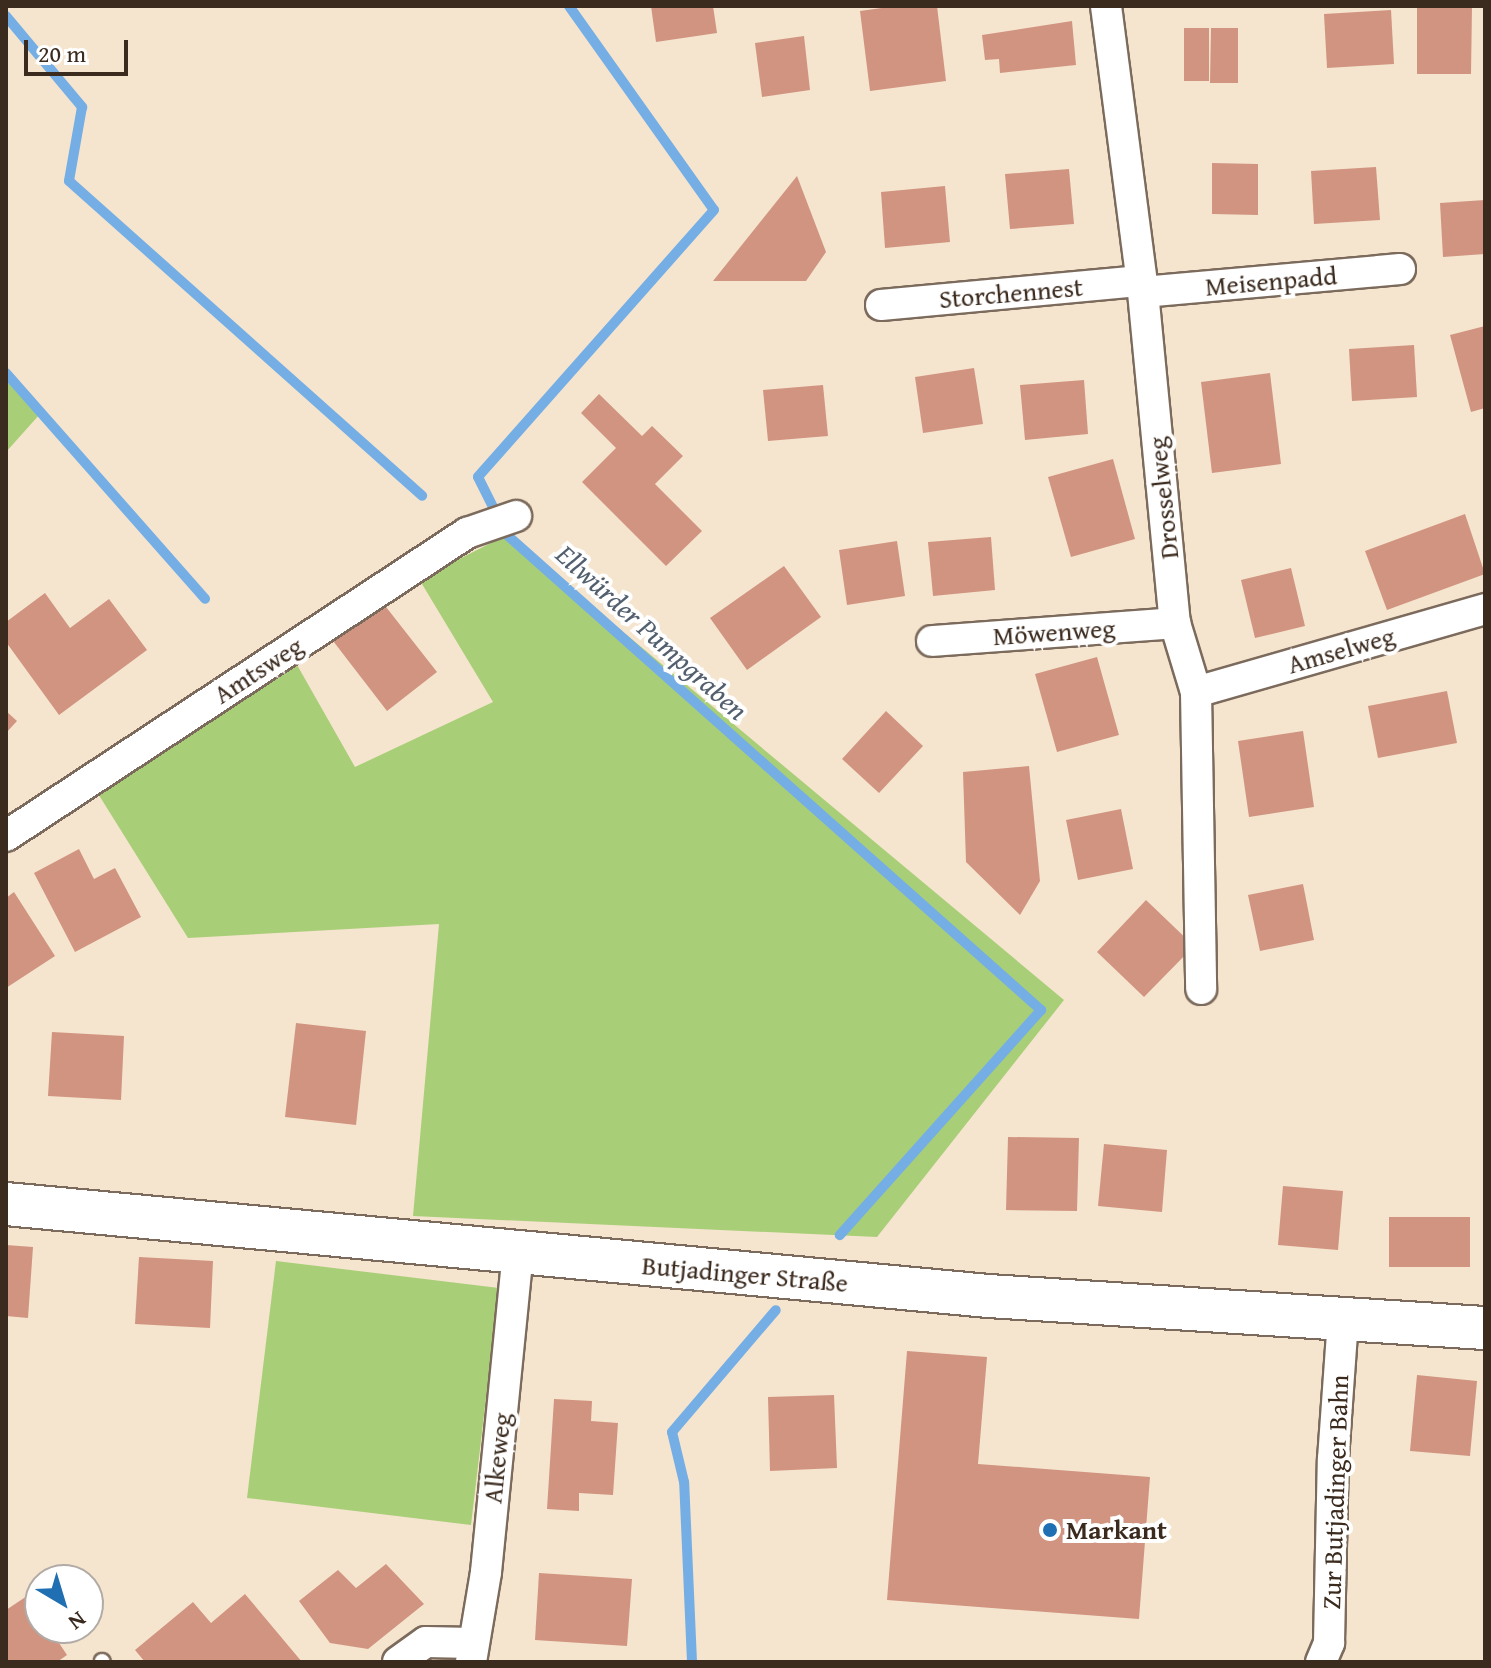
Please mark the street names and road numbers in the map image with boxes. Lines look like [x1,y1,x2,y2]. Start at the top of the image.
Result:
street label: Meisenpadd [1204,260,1338,302]
street label: Storchennest [938,271,1084,315]
street label: Drosselweg [1141,435,1185,561]
street label: Möwenweg [992,612,1116,652]
street label: Amselweg [1284,620,1398,680]
street label: Amtsweg [208,630,308,710]
street label: Butjadinger Straße [641,1249,849,1299]
street label: Zur Butjadinger Bahn [1315,1374,1355,1610]
street label: Alkeweg [477,1411,517,1505]

